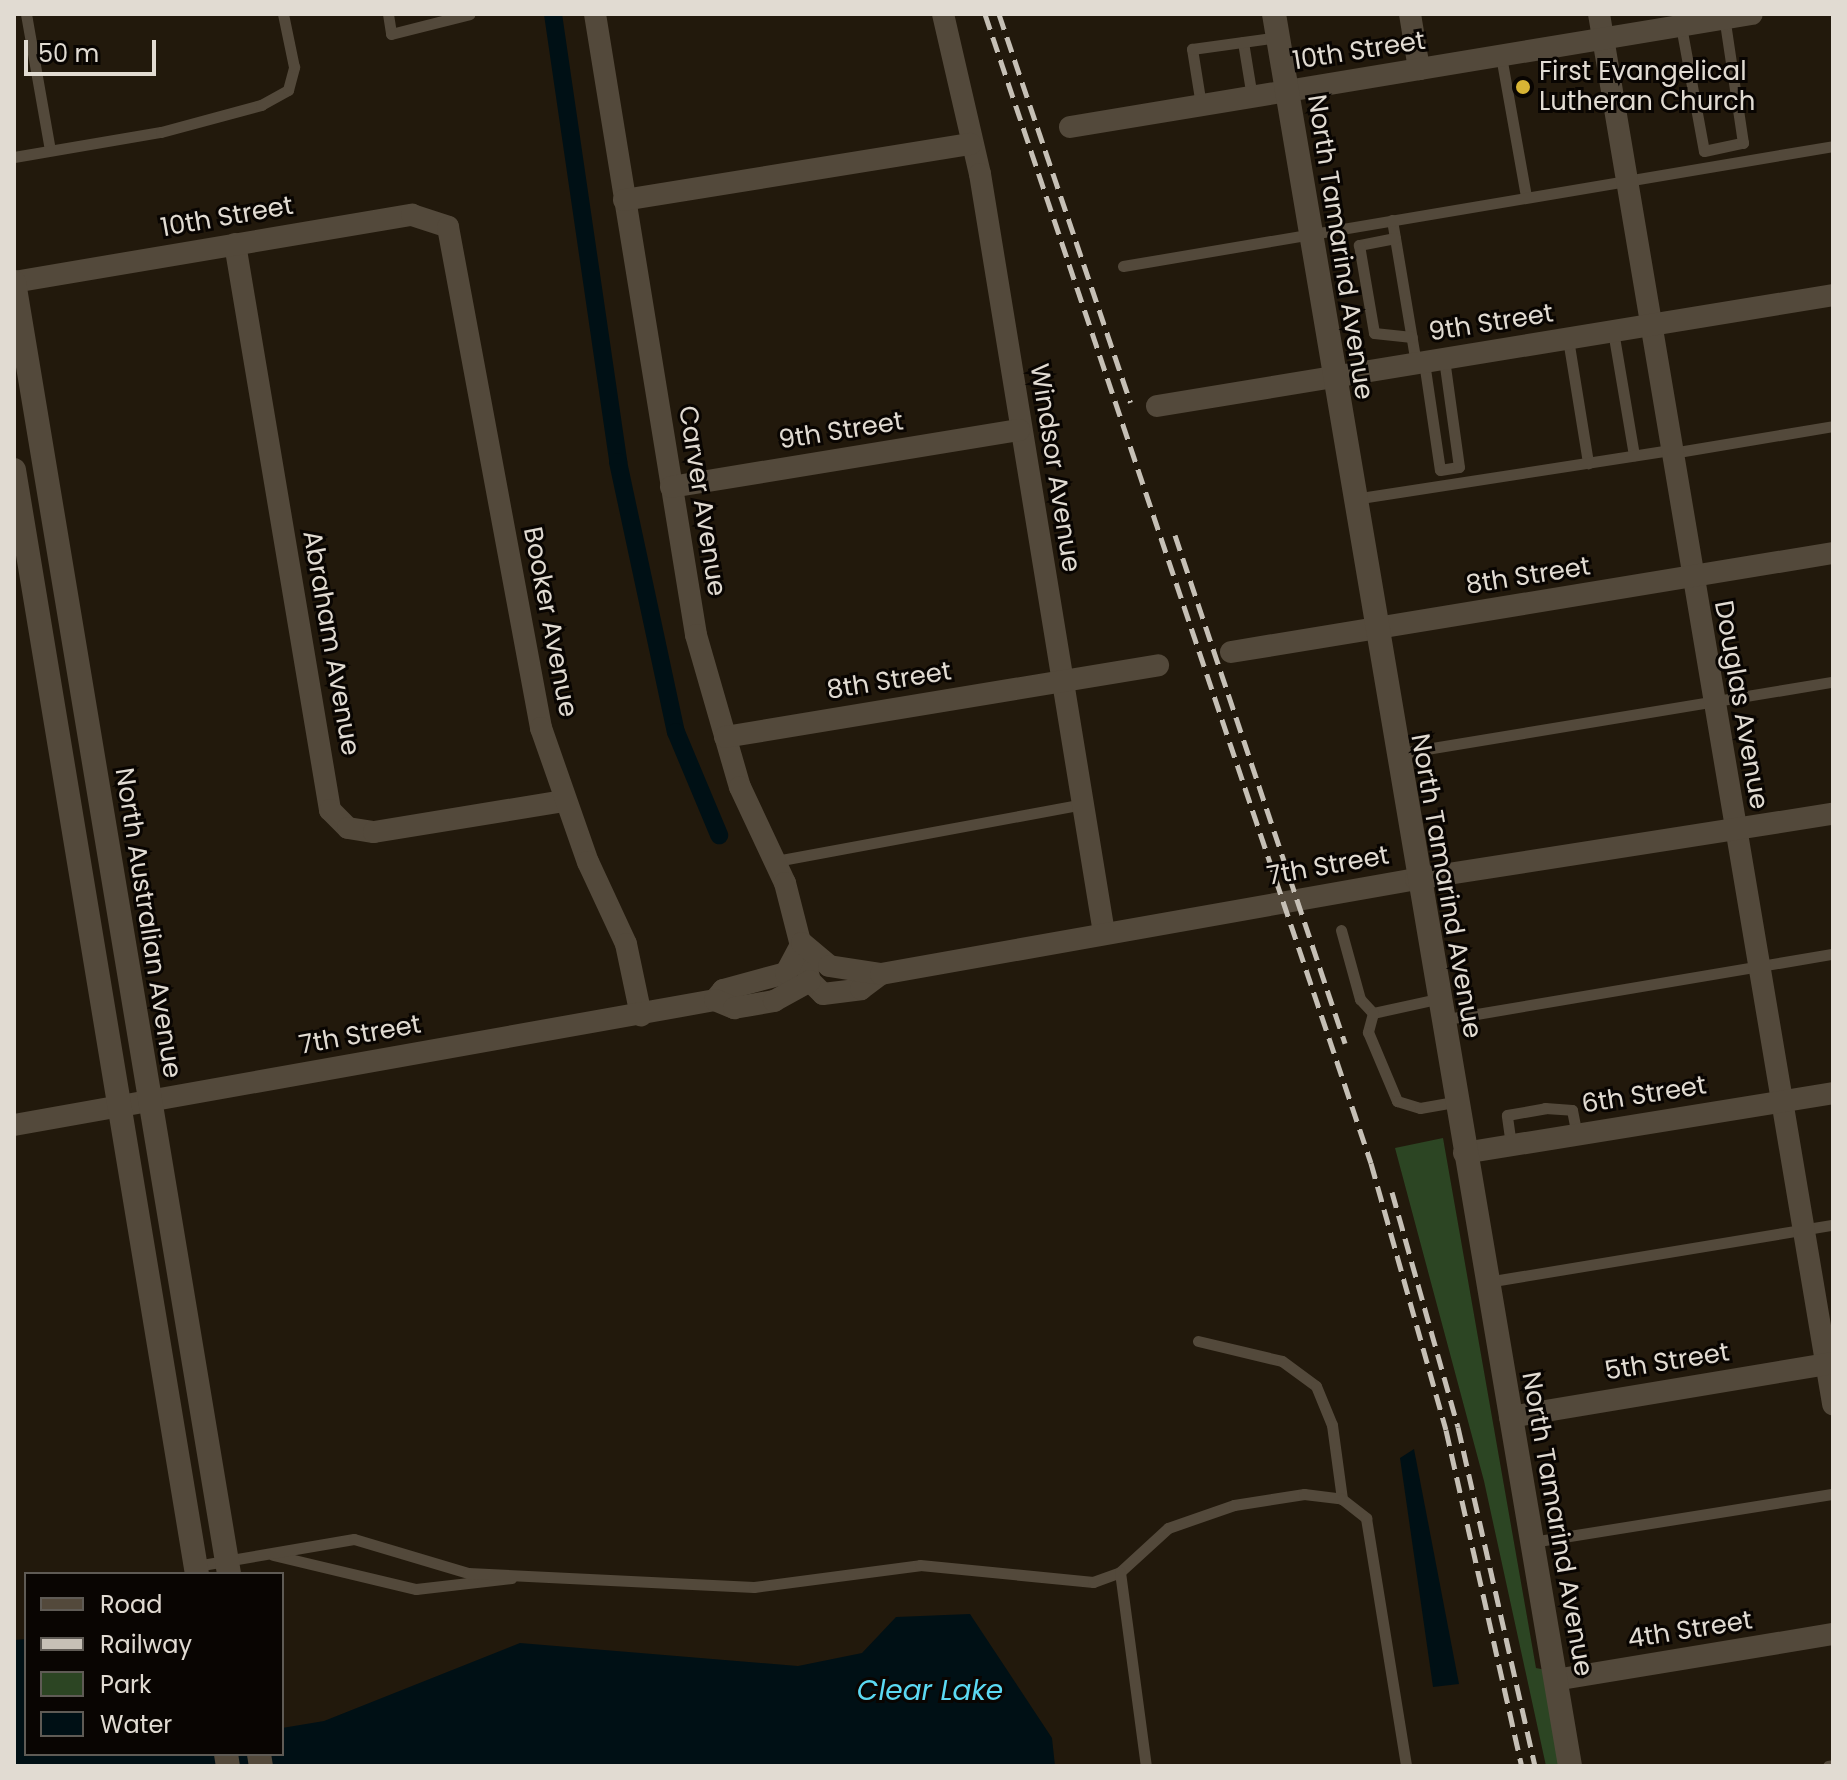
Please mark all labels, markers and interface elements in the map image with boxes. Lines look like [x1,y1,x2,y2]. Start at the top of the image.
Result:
scale bar [28,24,160,74]
street label: 10th Street [1290,25,1428,77]
text: 50 m [38,37,99,70]
place label: First Evangelical Lutheran Church [1539,56,1755,118]
marker: First Evangelical Lutheran Church [1514,78,1532,96]
street label: North Tamarind Avenue [1300,92,1380,402]
street label: 10th Street [158,190,296,244]
street label: 9th Street [1427,298,1555,348]
street label: Windsor Avenue [1023,362,1087,574]
street label: Carver Avenue [672,404,732,598]
street label: 9th Street [777,406,905,456]
street label: Booker Avenue [516,524,584,720]
street label: Abraham Avenue [296,528,366,758]
street label: 8th Street [1464,551,1592,601]
street label: Douglas Avenue [1707,598,1775,812]
street label: 8th Street [825,656,953,706]
street label: North Tamarind Avenue [1404,731,1488,1041]
street label: North Australian Avenue [108,766,188,1080]
street label: 7th Street [1265,840,1391,892]
street label: 7th Street [297,1009,423,1061]
street label: 6th Street [1579,1070,1709,1120]
street label: 5th Street [1603,1337,1731,1387]
street label: North Tamarind Avenue [1515,1369,1599,1679]
legend [24,1572,284,1756]
text: Road [100,1588,162,1621]
street label: 4th Street [1626,1605,1754,1655]
text: Railway [100,1628,192,1661]
text: Park [100,1668,151,1701]
water label: Clear Lake [857,1674,1003,1708]
text: Water [100,1708,172,1741]

